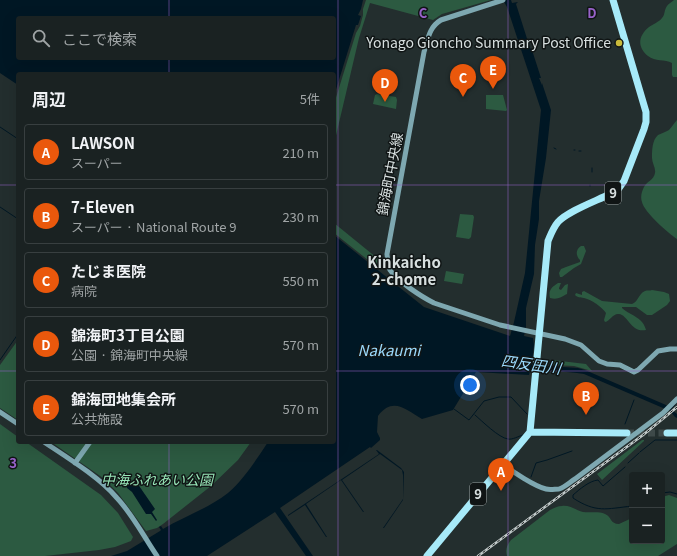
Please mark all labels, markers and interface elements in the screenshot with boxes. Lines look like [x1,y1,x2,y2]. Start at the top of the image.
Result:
text: C [419,3,428,22]
text: D [587,3,597,22]
search box [16,16,336,60]
icon: search [30,27,52,49]
text: ここで検索 [62,28,137,49]
place label: Yonago Gioncho Summary Post Office [365,32,611,52]
marker: Yonago Gioncho Summary Post Office [614,38,624,48]
pin: E [480,56,506,89]
pin: C [450,64,476,97]
pin: D [372,69,398,102]
text: 周辺 [32,86,66,111]
text: 5件 [300,89,320,108]
street label: 錦海町中央線 [371,131,407,217]
text: LAWSON [71,132,135,153]
text: A [42,143,50,162]
text: 210 m [282,143,319,162]
text: スーパー [71,153,123,172]
road number: 9 [605,182,621,204]
text: 7-Eleven [71,196,135,217]
text: B [42,207,50,226]
text: 230 m [282,207,319,226]
text: スーパー · National Route 9 [71,217,237,236]
district label: Kinkaicho 2-chome [367,251,441,289]
text: たじま医院 [71,260,146,281]
text: C [42,271,50,290]
text: 550 m [282,271,319,290]
text: 病院 [71,281,97,300]
text: 錦海町3丁目公園 [71,324,185,345]
text: D [41,335,51,354]
text: 570 m [282,335,319,354]
water label: Nakaumi [358,339,422,360]
text: 公園 · 錦海町中央線 [71,345,188,364]
water label: 四反田川 [500,349,564,378]
your location [460,375,480,395]
pin: B [573,382,599,415]
text: 錦海団地集会所 [71,388,176,409]
text: E [42,399,50,418]
text: 570 m [282,399,319,418]
text: 公共施設 [71,409,123,428]
text: 3 [9,453,17,472]
pin: A [488,458,514,491]
park label: 中海ふれあい公園 [101,469,215,489]
map controls [629,472,665,544]
button: + [629,472,665,508]
road number: 9 [470,483,486,505]
button: − [629,508,665,544]

